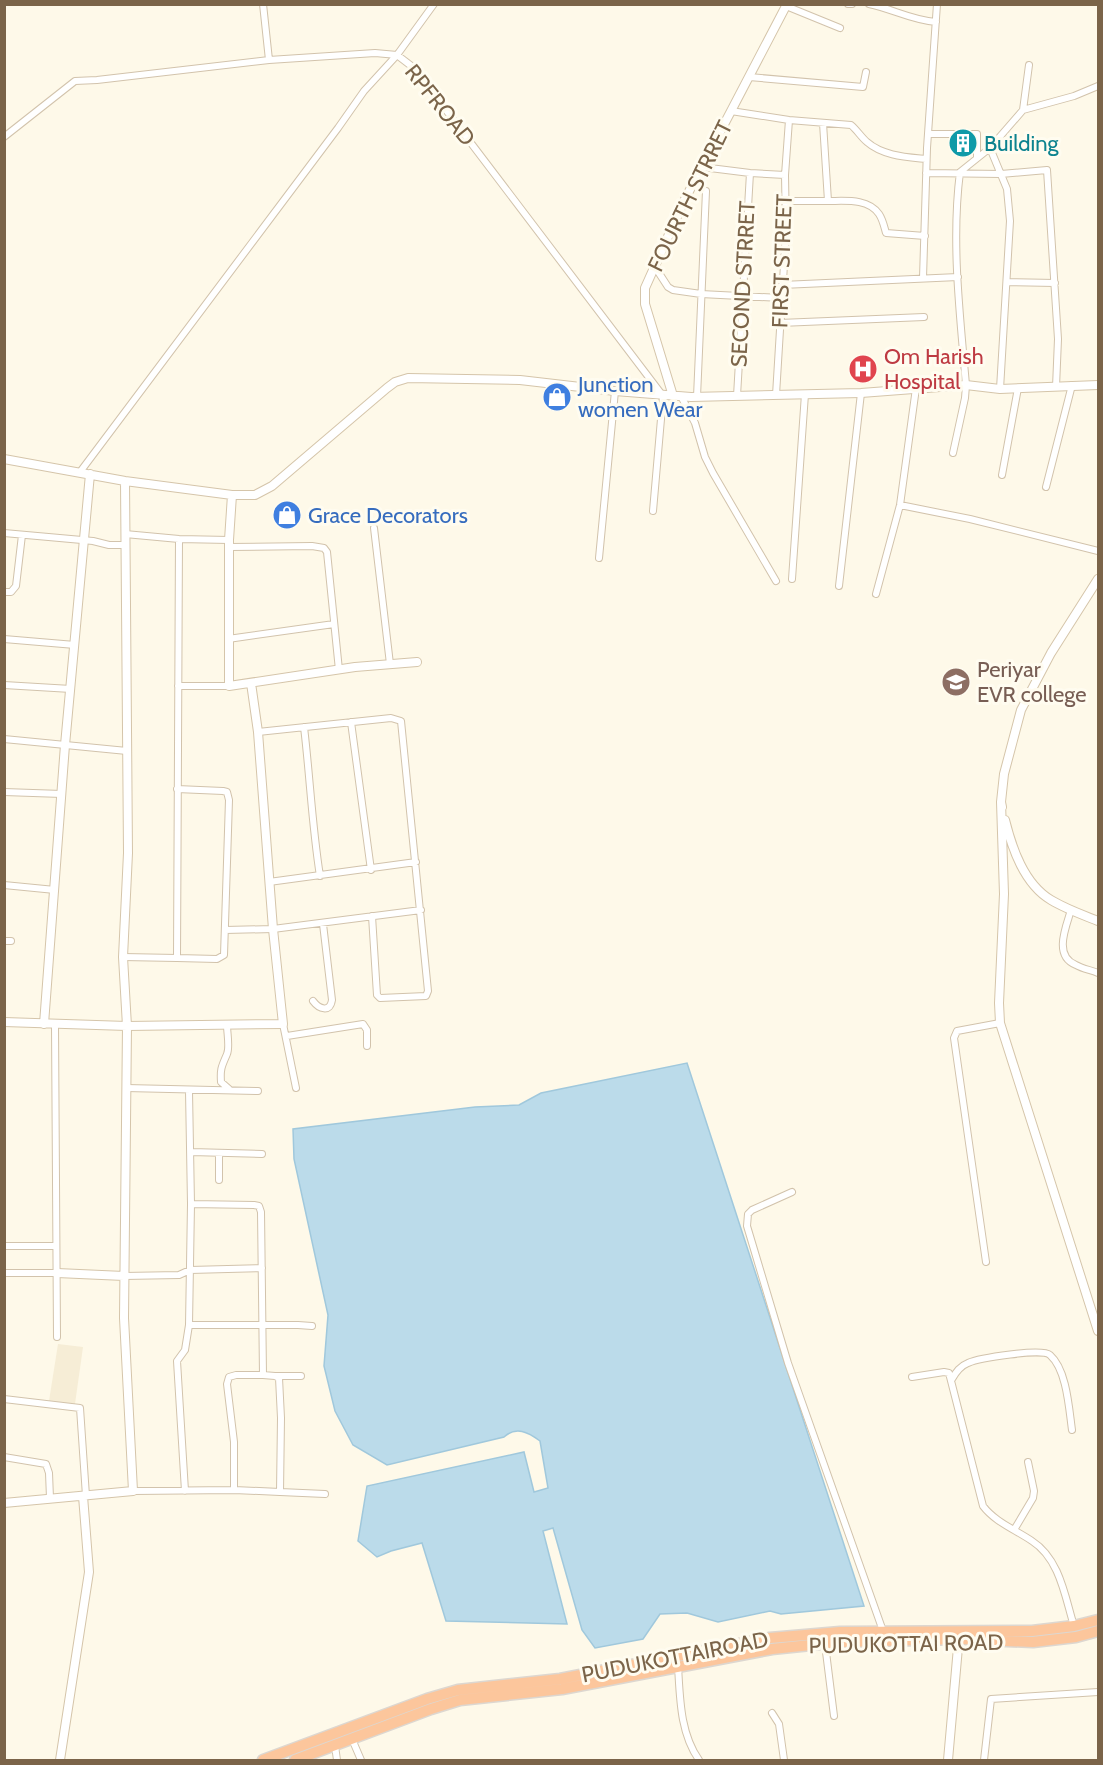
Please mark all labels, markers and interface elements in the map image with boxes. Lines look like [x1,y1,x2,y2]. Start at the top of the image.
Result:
street label: RPFROAD [399,59,481,151]
street label: FOURTH STRRET [642,116,738,276]
building icon: Building [947,127,979,159]
place label: Building [984,130,1059,157]
street label: FIRST STREET [766,193,798,328]
street label: SECOND STRRET [725,200,761,368]
place label: Om Harish Hospital [884,343,984,395]
hospital icon: Om Harish Hospital [847,353,879,385]
place label: Junction women Wear [577,371,703,423]
shop icon: Junction women Wear [541,381,573,413]
shop icon: Grace Decorators [271,499,303,531]
place label: Grace Decorators [308,502,468,529]
place label: Periyar EVR college [977,656,1087,708]
school or university icon: Periyar EVR college [940,666,972,698]
street label: PUDUKOTTAIROAD [579,1626,771,1688]
street label: PUDUKOTTAI ROAD [808,1629,1004,1659]

